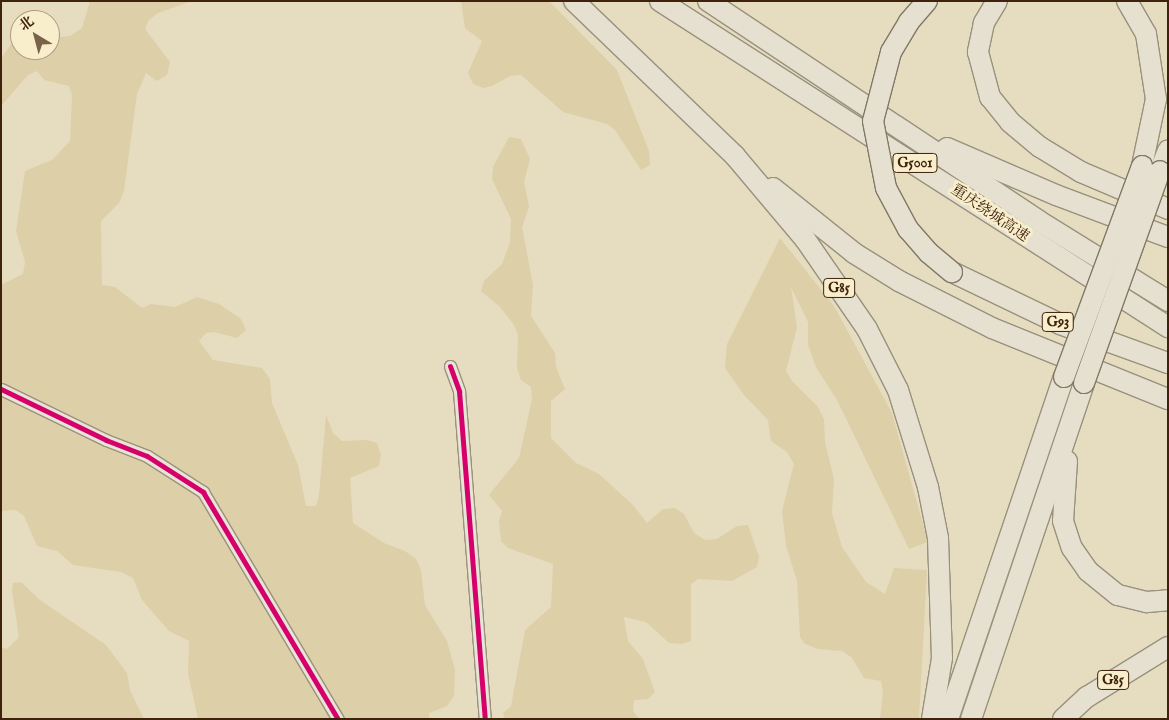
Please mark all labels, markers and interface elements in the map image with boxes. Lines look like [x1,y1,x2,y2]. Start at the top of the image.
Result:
north arrow [10,10,60,60]
text: 北 [16,12,38,35]
road number: G5001 [891,152,939,174]
street label: 重庆绕城高速 [948,180,1032,246]
road number: G85 [823,276,855,300]
road number: G93 [1042,311,1074,334]
road number: G85 [1097,668,1129,692]

